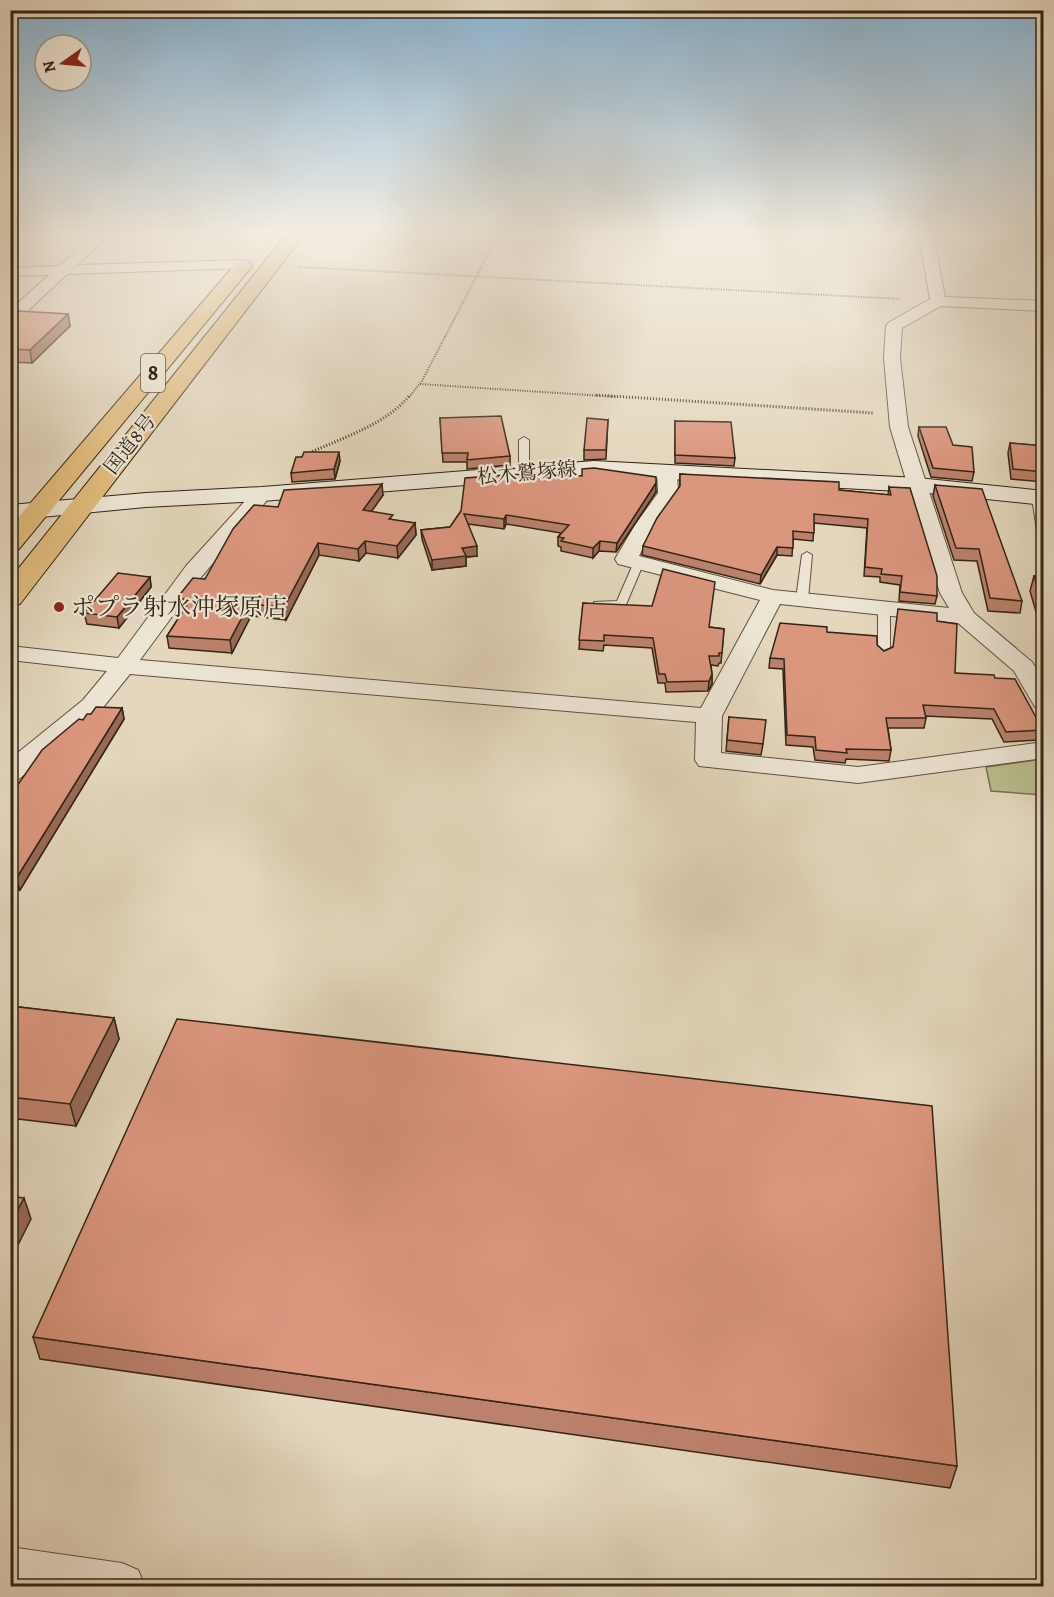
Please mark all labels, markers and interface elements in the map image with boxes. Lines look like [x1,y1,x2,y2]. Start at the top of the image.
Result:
north arrow [33,33,93,93]
text: N [37,58,62,75]
road number: 8 [141,354,165,392]
street label: 国道8号 [98,408,162,480]
street label: 松木鷲塚線 [476,455,578,491]
place label: ポプラ射水沖塚原店 [71,591,287,623]
marker: ポプラ射水沖塚原店 [52,600,66,614]

